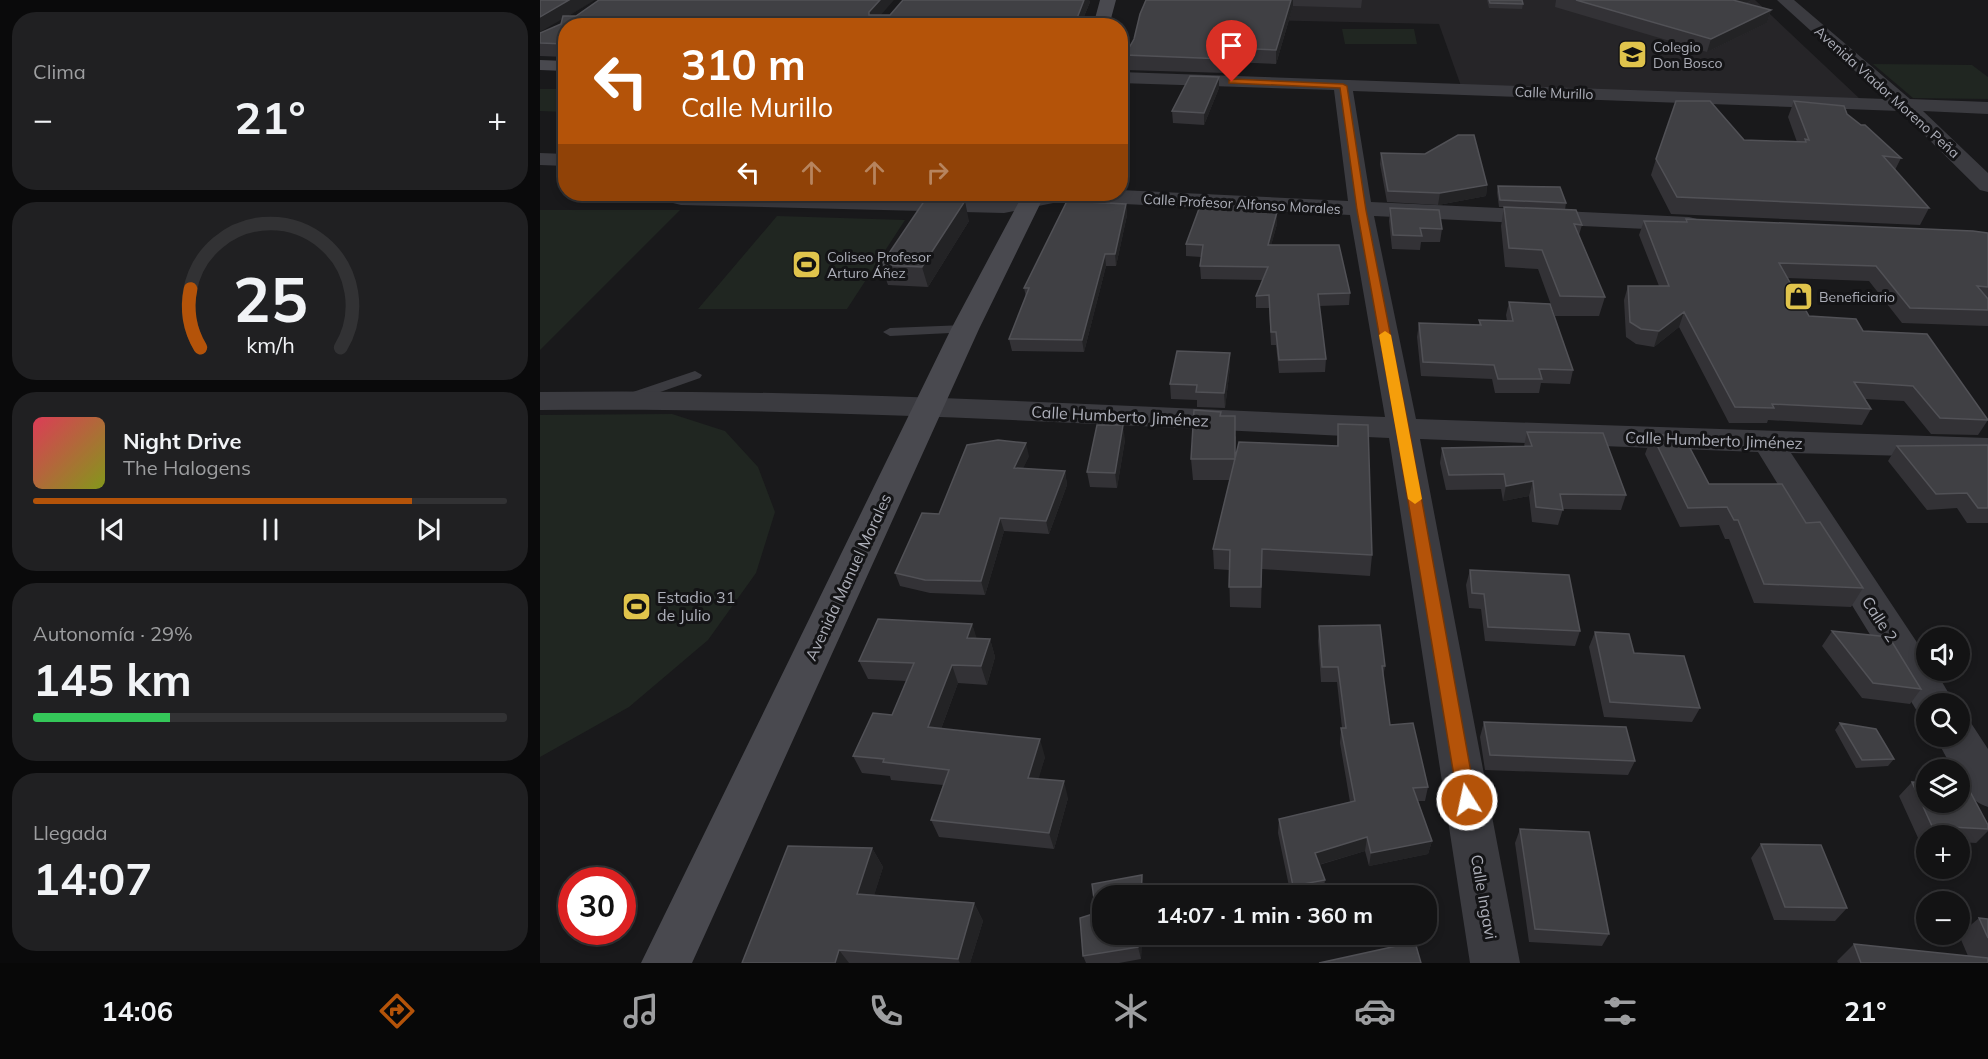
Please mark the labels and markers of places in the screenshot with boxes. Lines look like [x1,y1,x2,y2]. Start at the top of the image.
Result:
pin [1206,20,1257,82]
place label: Colegio Don Bosco [1653,38,1723,72]
school or university icon: Colegio Don Bosco [1616,39,1648,71]
place label: Coliseo Profesor Arturo Áñez [827,248,932,282]
sports icon: Coliseo Profesor Arturo Áñez [790,249,822,281]
shop icon: Beneficiario [1782,281,1814,313]
place label: Beneficiario [1819,288,1895,306]
place label: Estadio 31 de Julio [657,587,735,625]
sports icon: Estadio 31 de Julio [620,590,652,622]

